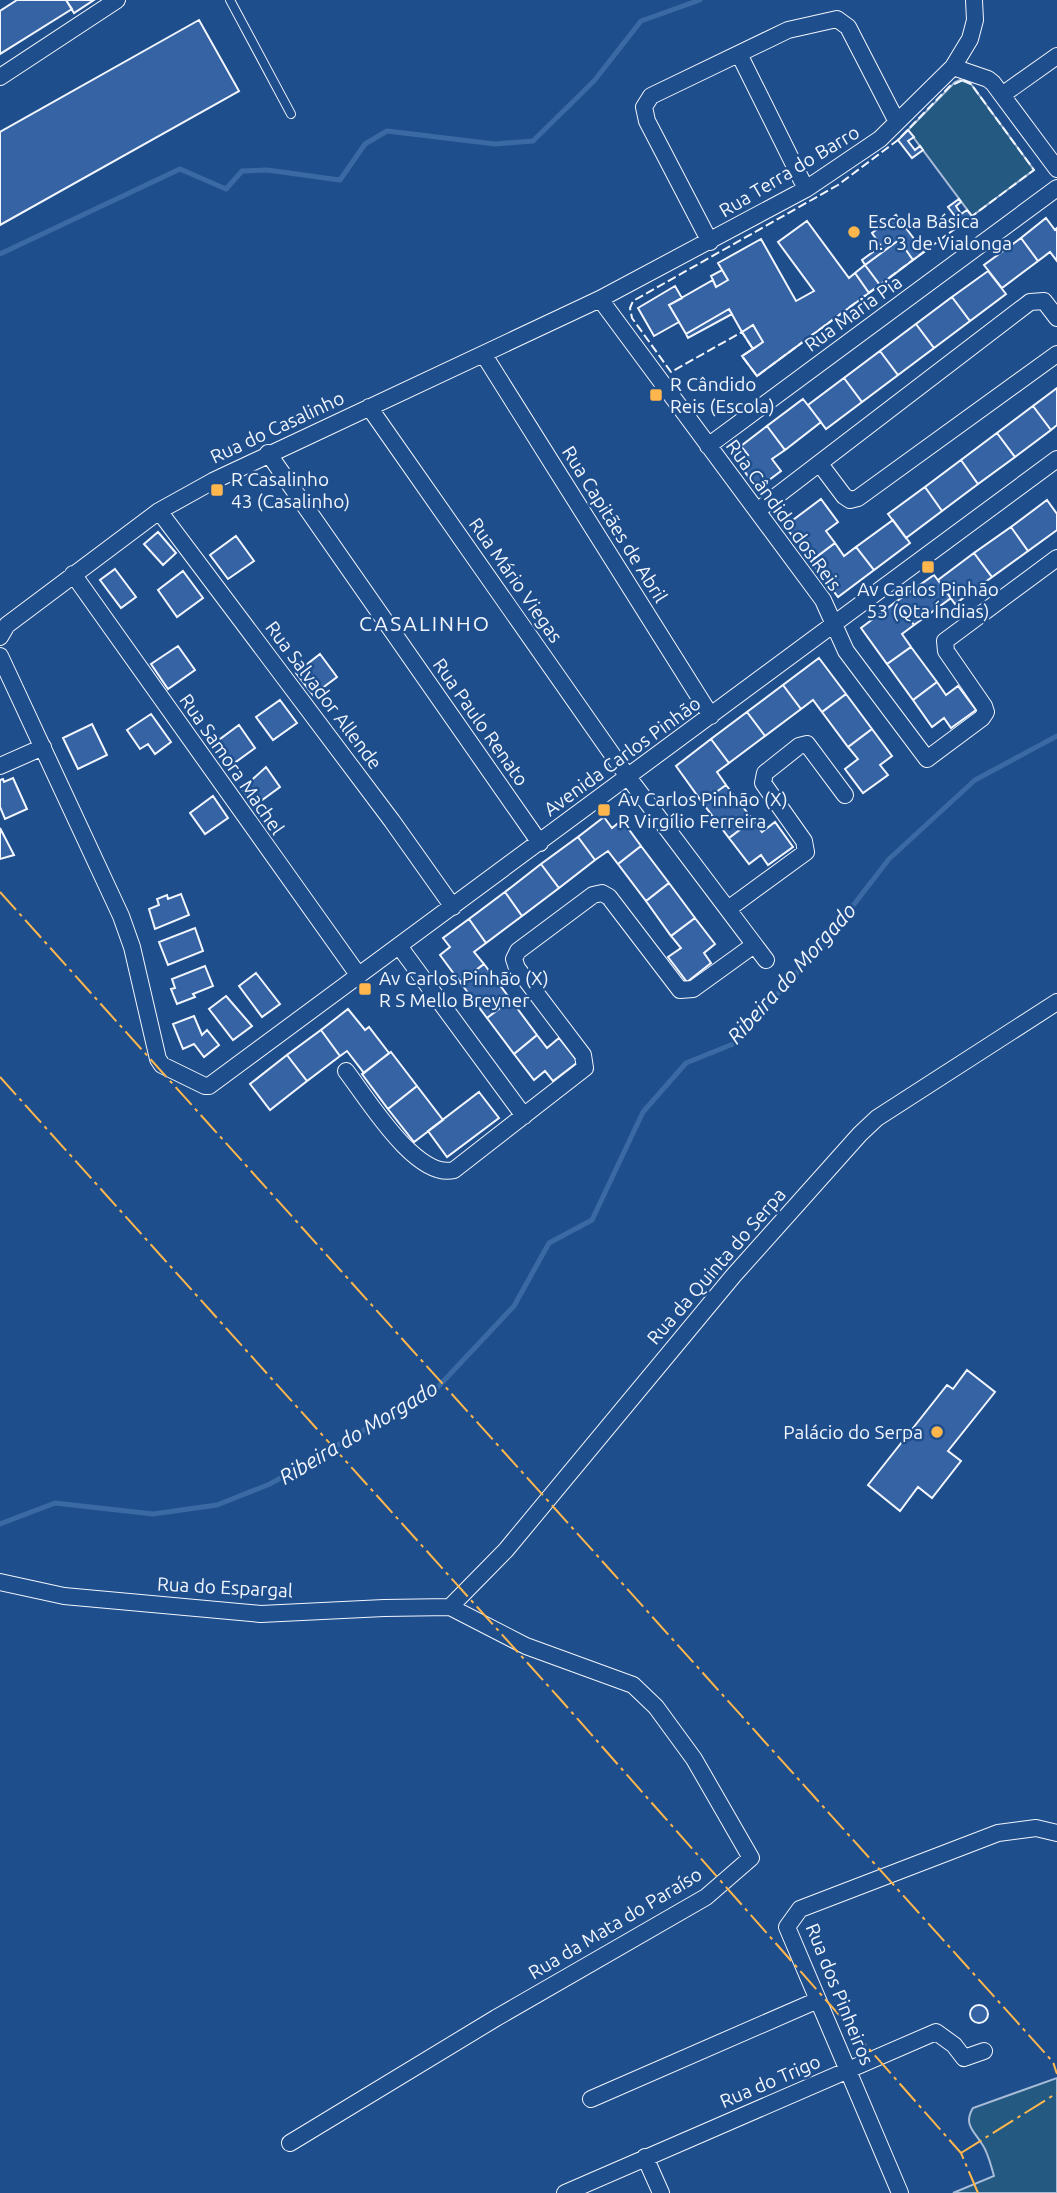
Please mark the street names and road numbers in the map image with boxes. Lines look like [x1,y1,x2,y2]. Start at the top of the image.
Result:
street label: Rua Terra do Barro [715,121,863,221]
street label: Rua Maria Pia [800,270,906,356]
street label: Rua do Casalinho [207,386,347,468]
street label: Rua Cândido dos Reis [722,435,846,595]
street label: Rua Capitães de Abril [558,442,672,606]
street label: Rua Mário Viegas [465,513,567,647]
street label: Rua Salvador Allende [261,617,387,773]
street label: Rua Paulo Renato [429,654,533,790]
street label: Rua Samora Machel [175,689,289,839]
street label: Avenida Carlos Pinhão [539,692,705,820]
street label: Rua da Quinta do Serpa [642,1183,790,1349]
street label: Rua do Espargal [157,1572,294,1602]
street label: Rua da Mata do Paraíso [524,1862,706,1984]
street label: Rua dos Pinheiros [802,1920,878,2068]
street label: Rua do Trigo [716,2050,824,2112]

